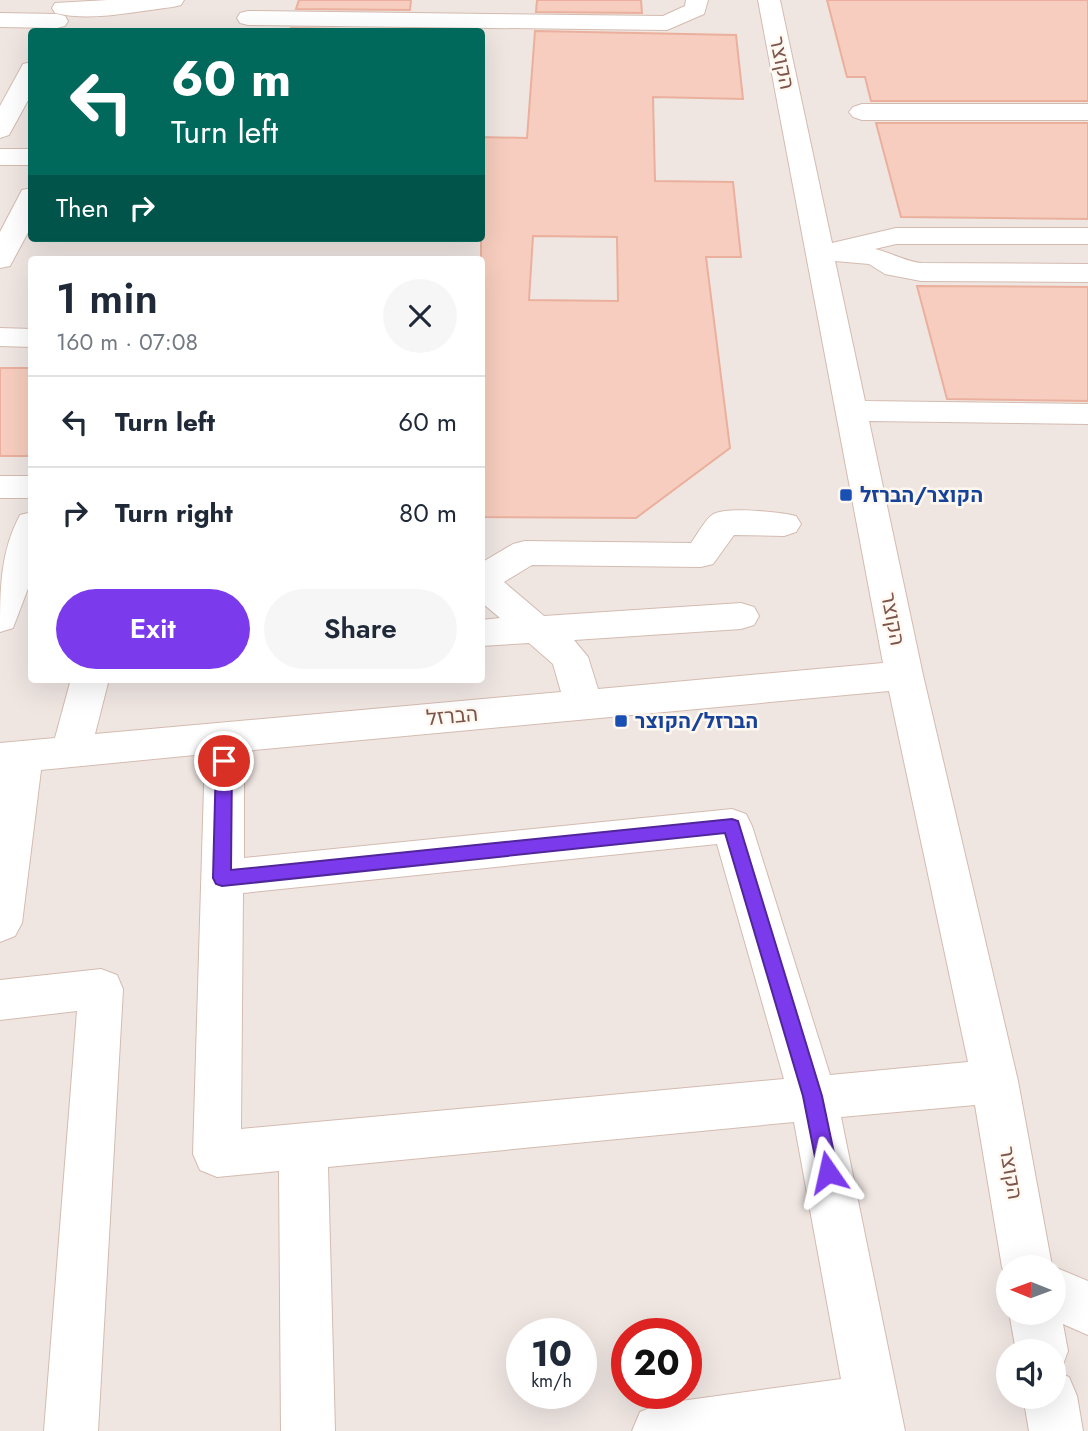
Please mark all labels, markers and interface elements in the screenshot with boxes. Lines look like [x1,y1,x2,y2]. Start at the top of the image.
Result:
street label: הקוצר [762,34,802,92]
text: 60 m [171,44,291,114]
icon: left [56,56,147,147]
text: Turn left [171,109,278,155]
text: Then [56,189,109,227]
icon: right [123,189,161,227]
text: 1 min [56,268,158,329]
button: close [383,279,457,353]
text: 160 m · 07:08 [56,325,198,359]
icon: left [56,403,94,441]
text: Turn left [115,403,215,441]
text: 60 m [398,403,457,441]
place label: הקוצר/הברזל [860,480,983,510]
marker: הקוצר/הברזל [838,487,854,503]
icon: right [56,494,94,532]
text: Turn right [115,494,233,532]
text: 80 m [399,494,457,532]
button: Exit [56,589,250,669]
button: Share [264,589,457,669]
street label: הקוצר [873,590,913,648]
street label: הברזל [425,699,479,733]
place label: הברזל/הקוצר [635,706,758,736]
marker: הברזל/הקוצר [613,713,629,729]
pin [194,731,254,791]
icon: arrive [205,742,243,780]
position arrow [791,1135,865,1209]
street label: הקוצר [992,1144,1030,1202]
north arrow [996,1255,1066,1325]
map controls [996,1255,1066,1409]
speed limit sign: 20 [611,1318,702,1409]
text: 10 [531,1329,572,1379]
button: sound [996,1339,1066,1409]
text: km/h [531,1368,572,1394]

